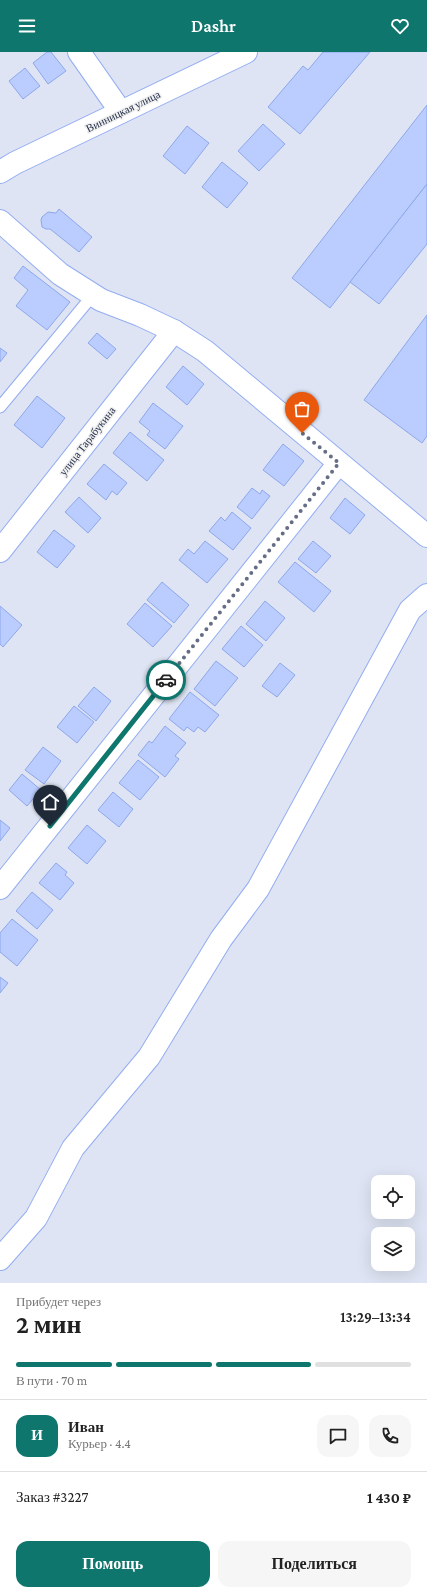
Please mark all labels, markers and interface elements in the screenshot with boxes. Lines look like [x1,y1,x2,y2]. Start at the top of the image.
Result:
icon: menu [16,15,38,37]
icon: heart [389,15,411,37]
text: Dashr [191,16,236,36]
street label: Винницкая улица [84,88,162,134]
pin [285,392,319,433]
icon: bag [291,398,313,420]
street label: улица Тарабукина [57,404,118,478]
courier [146,660,186,700]
icon: car [155,669,177,691]
pin [33,785,67,826]
icon: home [39,791,61,813]
map controls [371,1175,415,1271]
button: locate [371,1175,415,1219]
button: layers [371,1227,415,1271]
text: Прибудет через [16,1294,101,1309]
text: 13:29–13:34 [340,1309,411,1325]
text: 2 мин [16,1310,82,1339]
text: В пути · 70 m [16,1373,87,1388]
button: chat [317,1415,359,1457]
button: phone [369,1415,411,1457]
text: Иван [68,1419,104,1435]
text: И [31,1427,43,1443]
text: Курьер · 4.4 [68,1436,131,1451]
text: Заказ #3227 [16,1489,88,1505]
text: 1 430 ₽ [367,1490,411,1506]
button: Помощь [16,1541,210,1587]
button: Поделиться [218,1541,411,1587]

